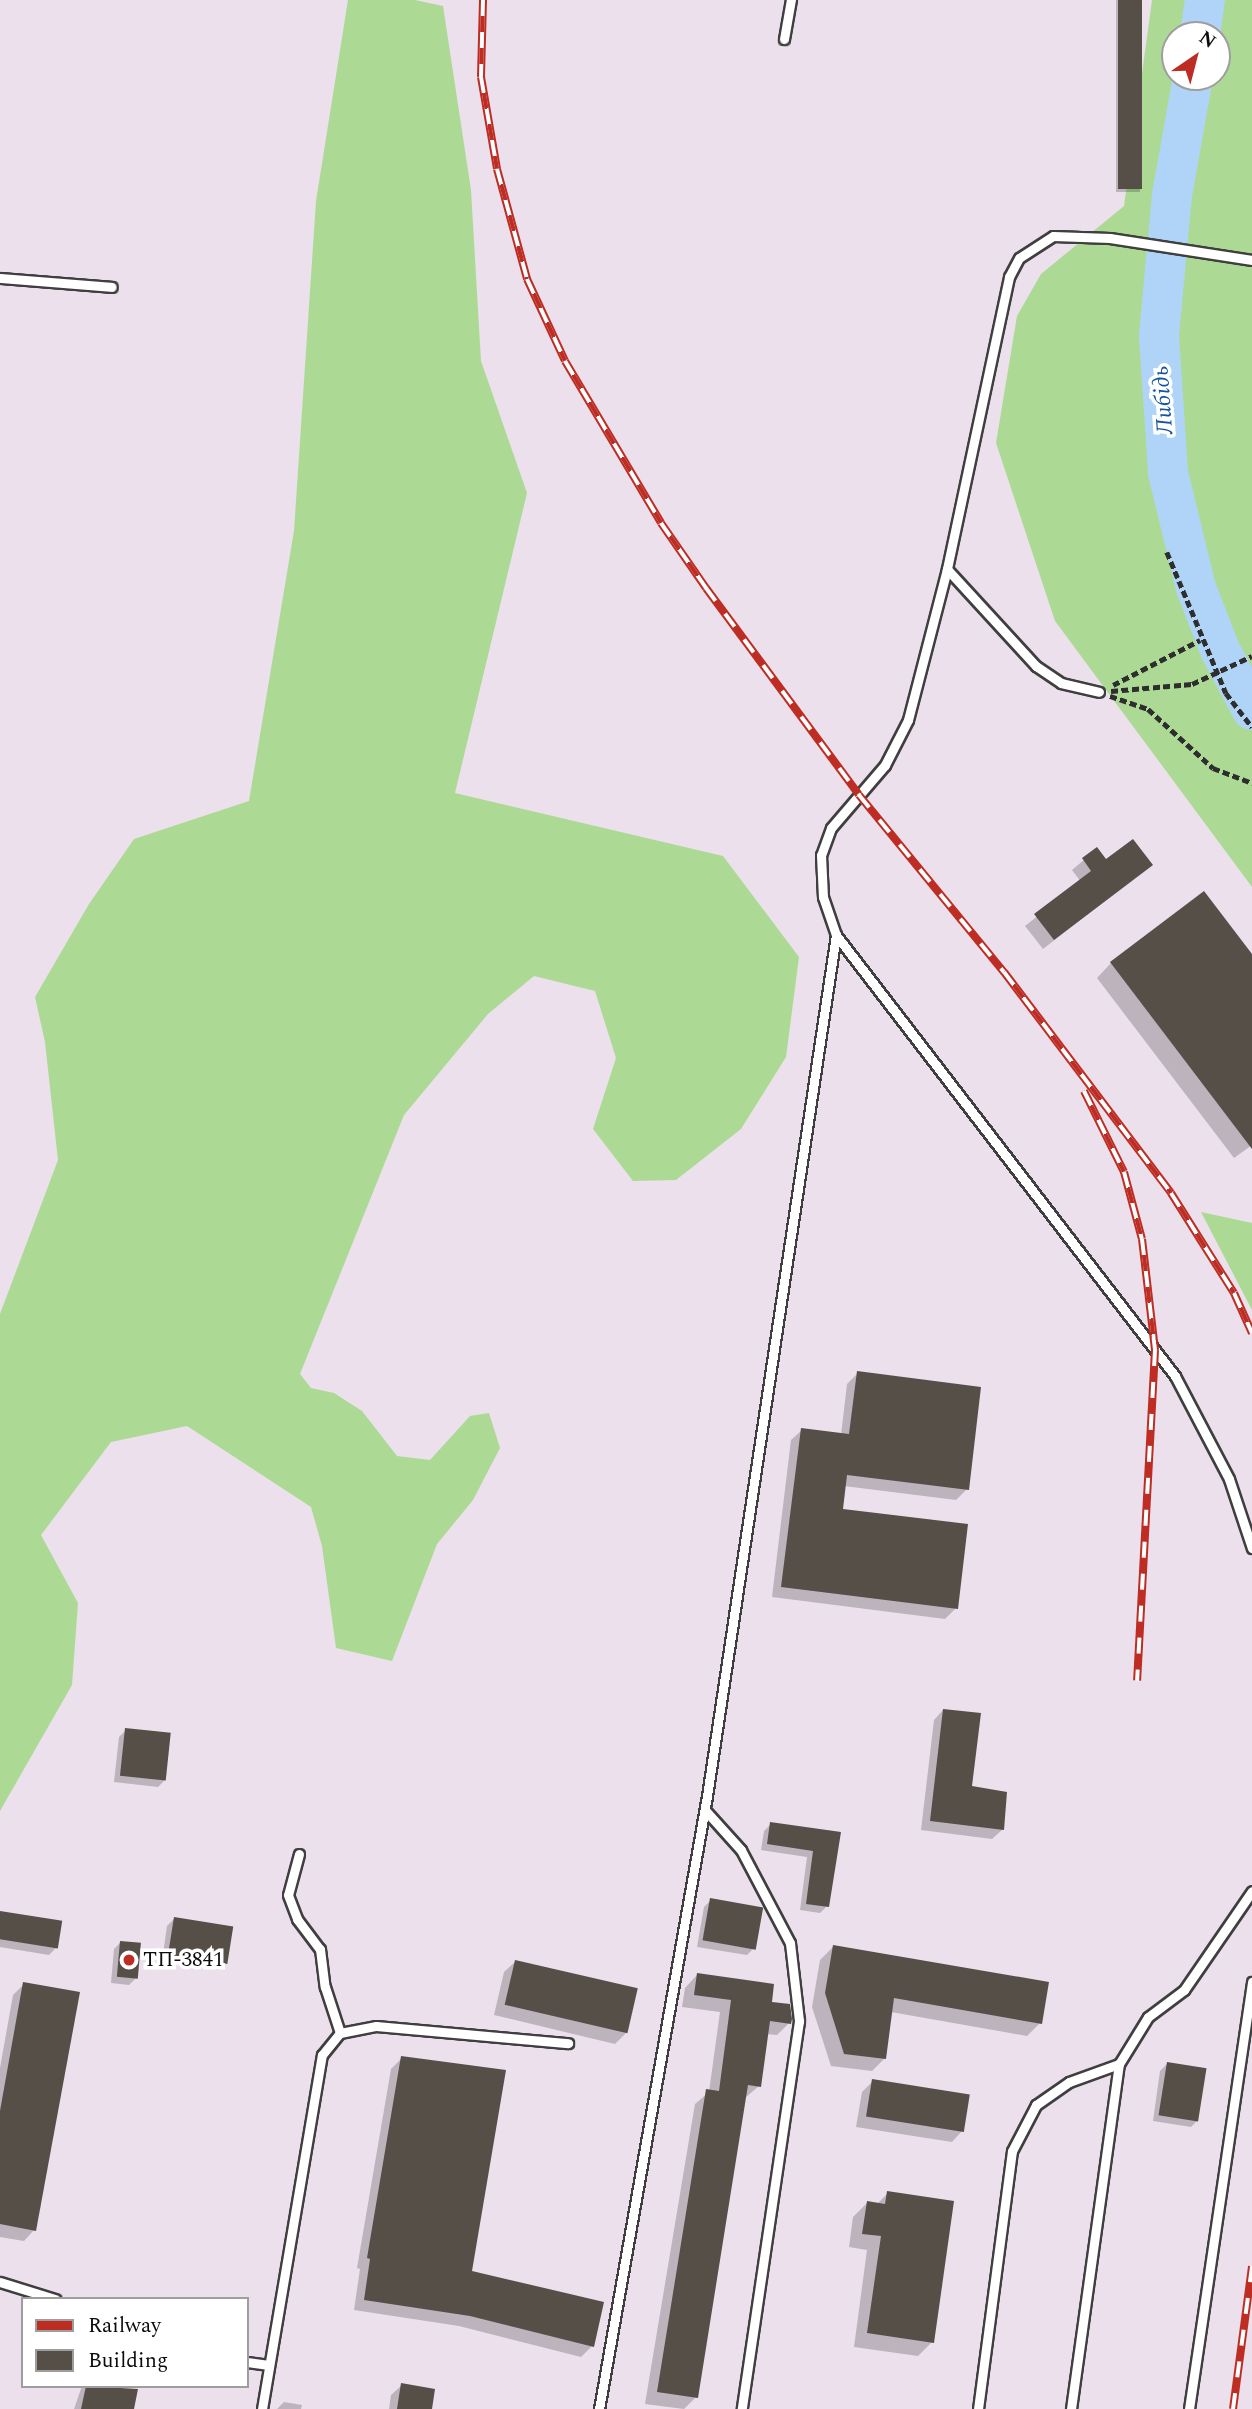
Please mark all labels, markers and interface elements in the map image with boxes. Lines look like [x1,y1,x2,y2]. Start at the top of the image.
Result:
north arrow [1161,21,1231,91]
text: N [1193,24,1222,56]
water label: Либідь [1148,365,1180,435]
place label: ТП-3841 [143,1947,223,1973]
marker: ТП-3841 [121,1952,137,1968]
legend [21,2297,248,2388]
text: Railway [88,2310,161,2342]
text: Building [88,2345,168,2377]

